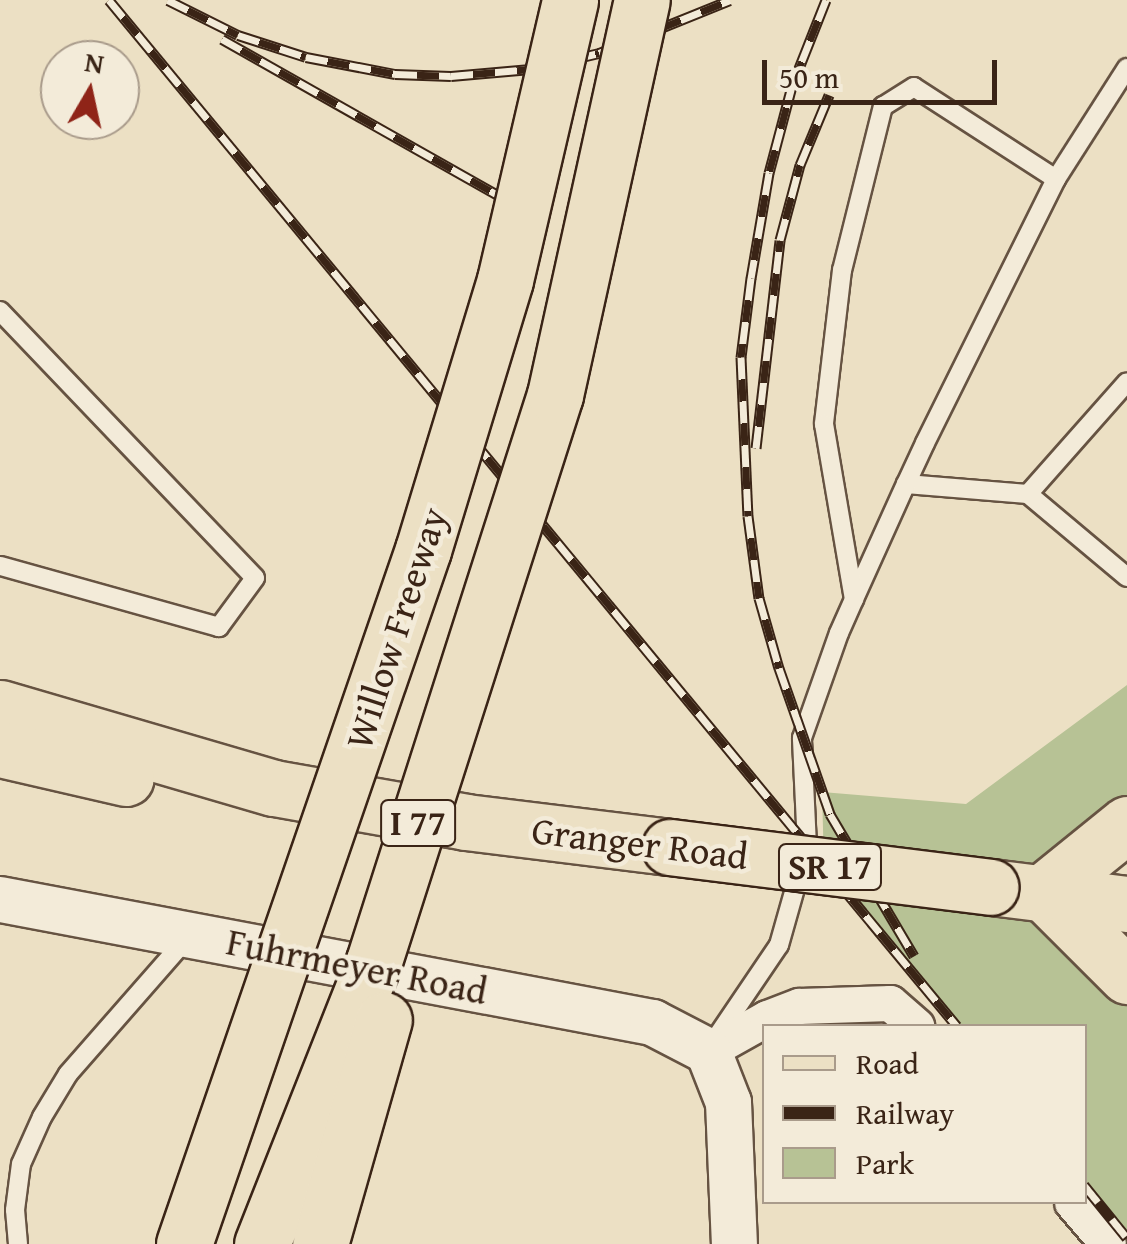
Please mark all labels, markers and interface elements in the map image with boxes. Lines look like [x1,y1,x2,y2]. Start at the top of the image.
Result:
north arrow [40,40,140,140]
text: N [82,40,107,84]
scale bar [767,40,1002,102]
text: 50 m [779,55,839,99]
street label: Willow Freeway [336,502,456,754]
road number: I 77 [378,793,458,853]
street label: Granger Road [529,807,751,879]
road number: SR 17 [778,837,882,897]
street label: Fuhrmeyer Road [223,918,491,1014]
legend [762,1024,1087,1204]
text: Road [856,1041,919,1085]
text: Railway [856,1091,954,1135]
text: Park [856,1141,914,1185]

